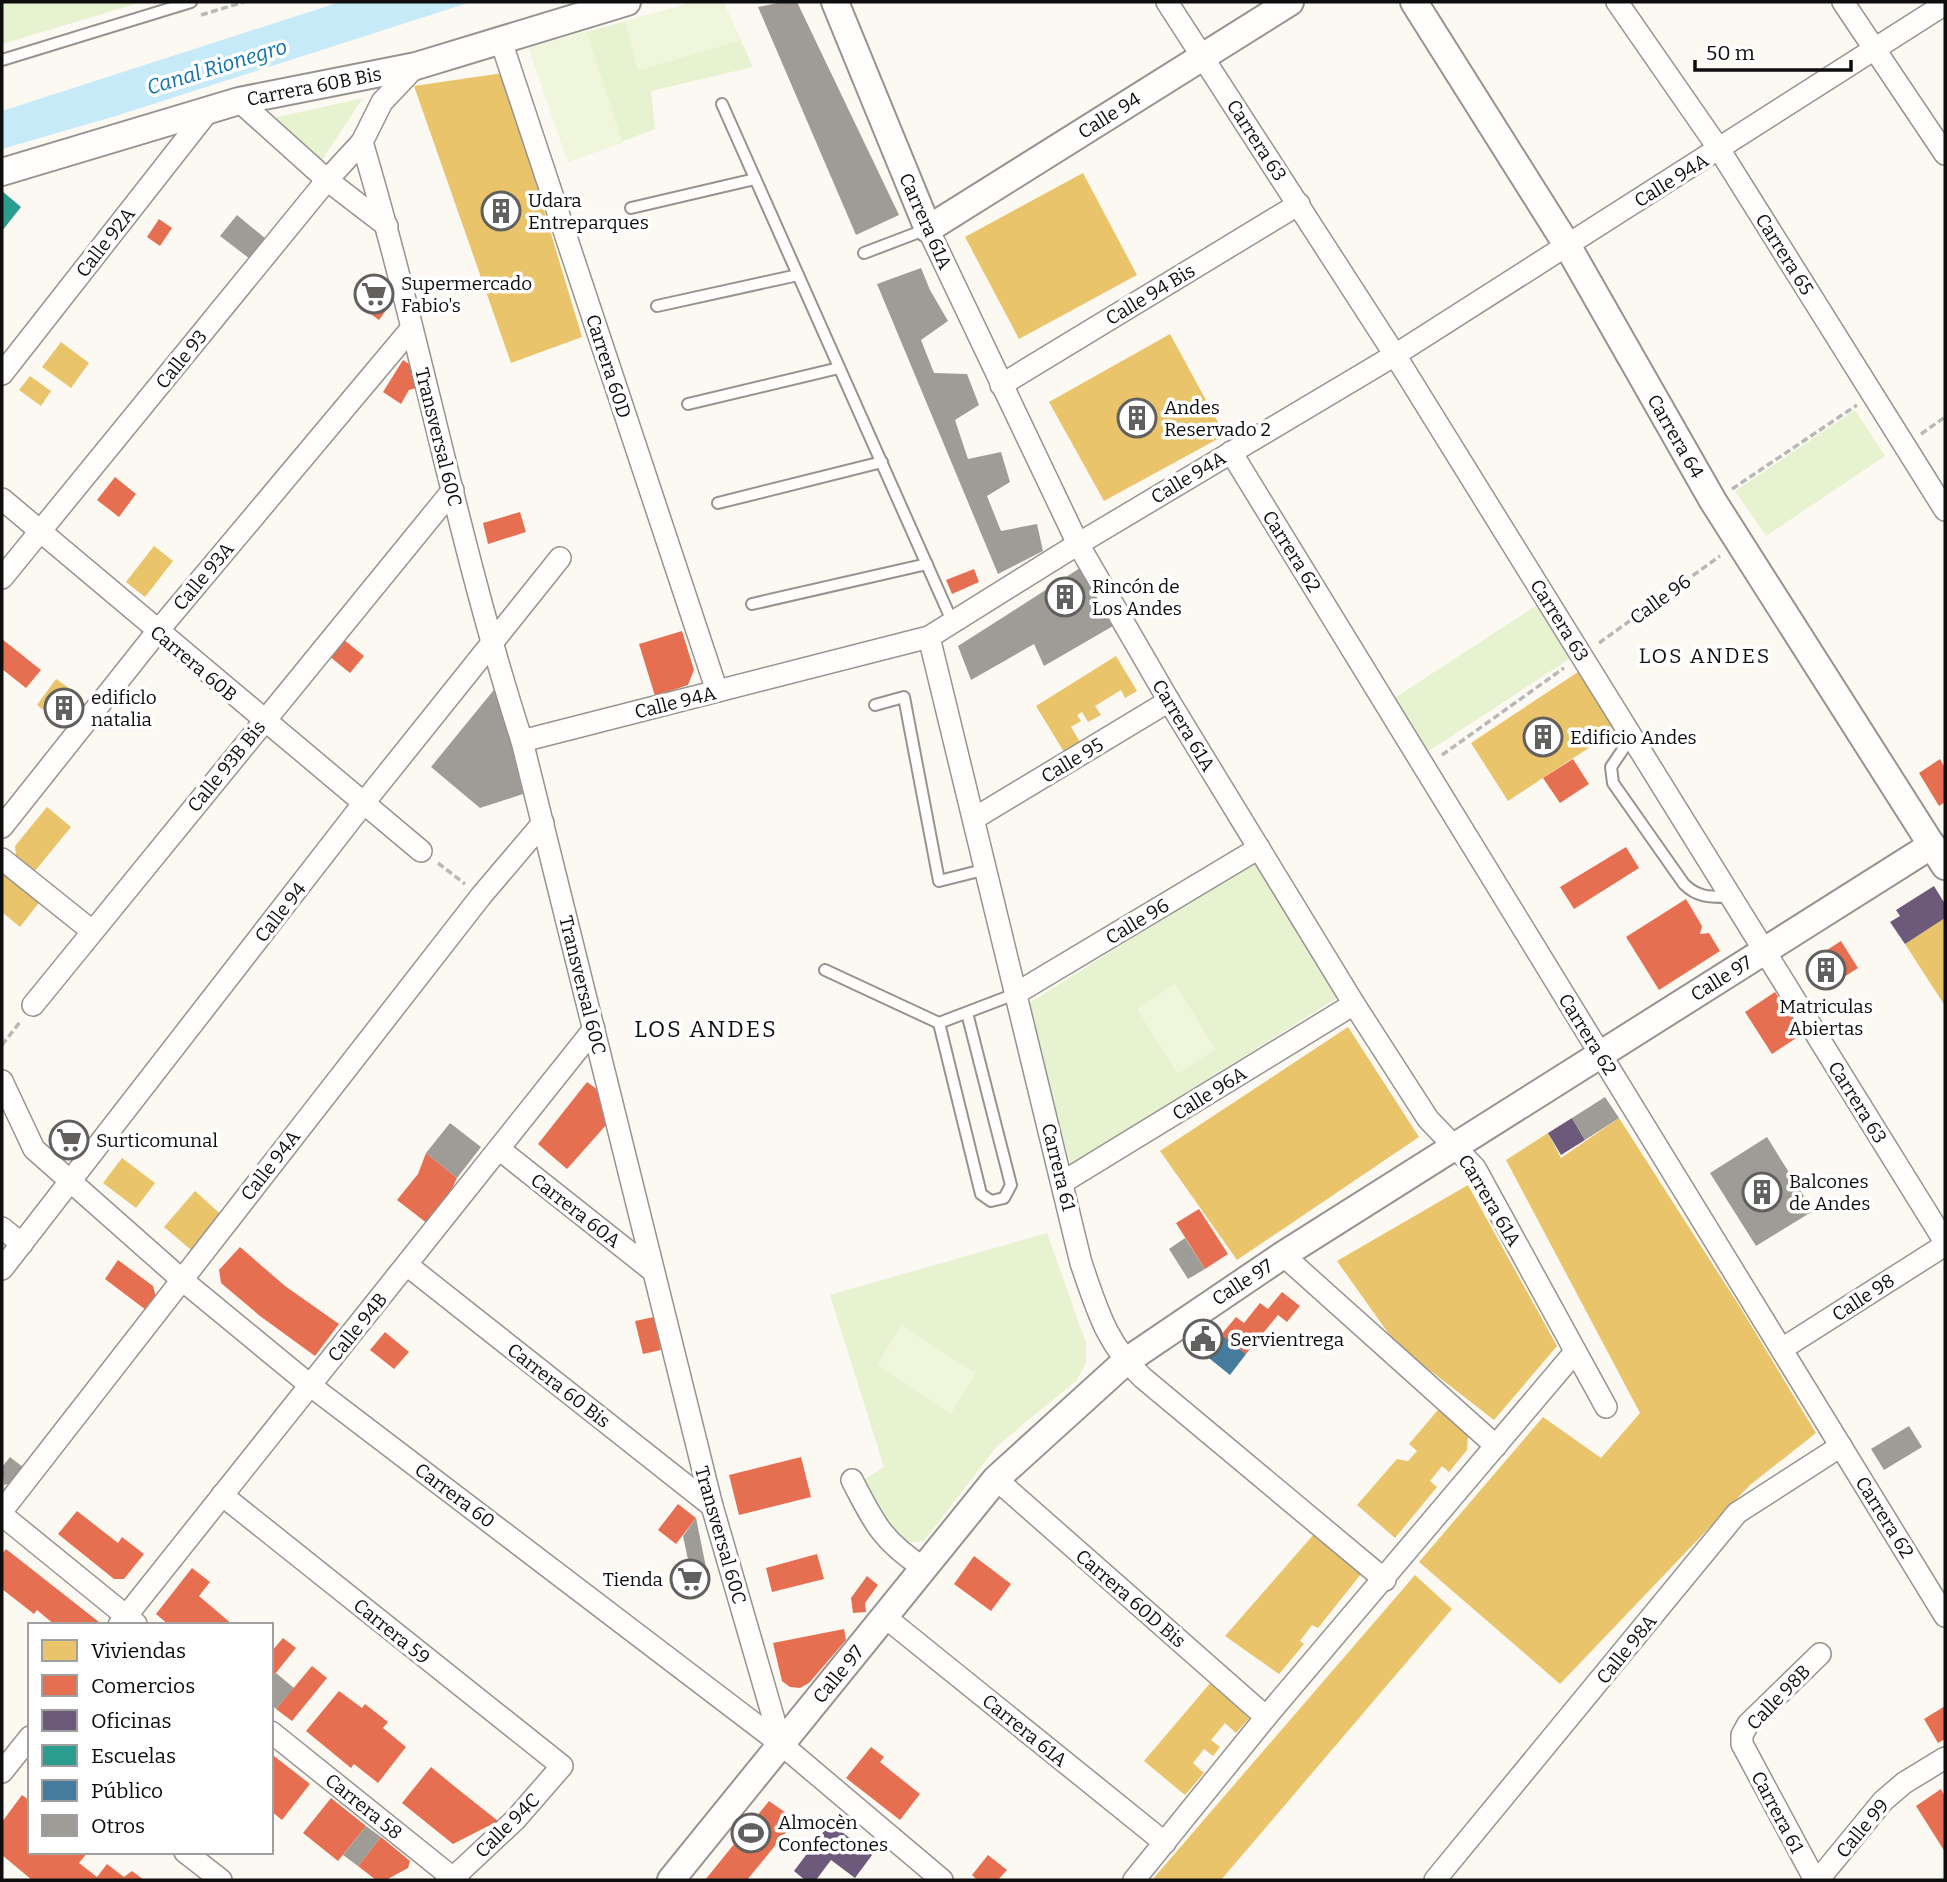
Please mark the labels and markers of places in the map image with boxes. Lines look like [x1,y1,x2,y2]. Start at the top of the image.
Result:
place label: Udara Entreparques [528,189,649,234]
building icon: Udara Entreparques [480,190,522,232]
place label: Supermercado Fabio's [401,272,532,317]
supermarket icon: Supermercado Fabio's [353,273,395,315]
place label: Andes Reservado 2 [1164,396,1271,441]
building icon: Andes Reservado 2 [1116,397,1158,439]
place label: Rincón de Los Andes [1092,575,1182,620]
building icon: Rincón de Los Andes [1044,576,1086,618]
place label: edificlo natalia [91,686,157,731]
building icon: edificlo natalia [43,687,85,729]
building icon: Edificio Andes [1522,716,1564,758]
place label: Edificio Andes [1570,726,1697,749]
building icon: Matriculas Abiertas [1805,949,1847,991]
place label: Matriculas Abiertas [1779,995,1873,1040]
supermarket icon: Surticomunal [48,1119,90,1161]
place label: Surticomunal [96,1129,218,1152]
place label: Balcones de Andes [1789,1170,1870,1215]
building icon: Balcones de Andes [1741,1171,1783,1213]
public building icon: Servientrega [1182,1318,1224,1360]
place label: Servientrega [1230,1328,1345,1351]
supermarket icon: Tienda [669,1558,711,1600]
place label: Tienda [603,1568,664,1591]
place label: Almocèn Confectones [778,1811,888,1856]
sports icon: Almocèn Confectones [730,1812,772,1854]

